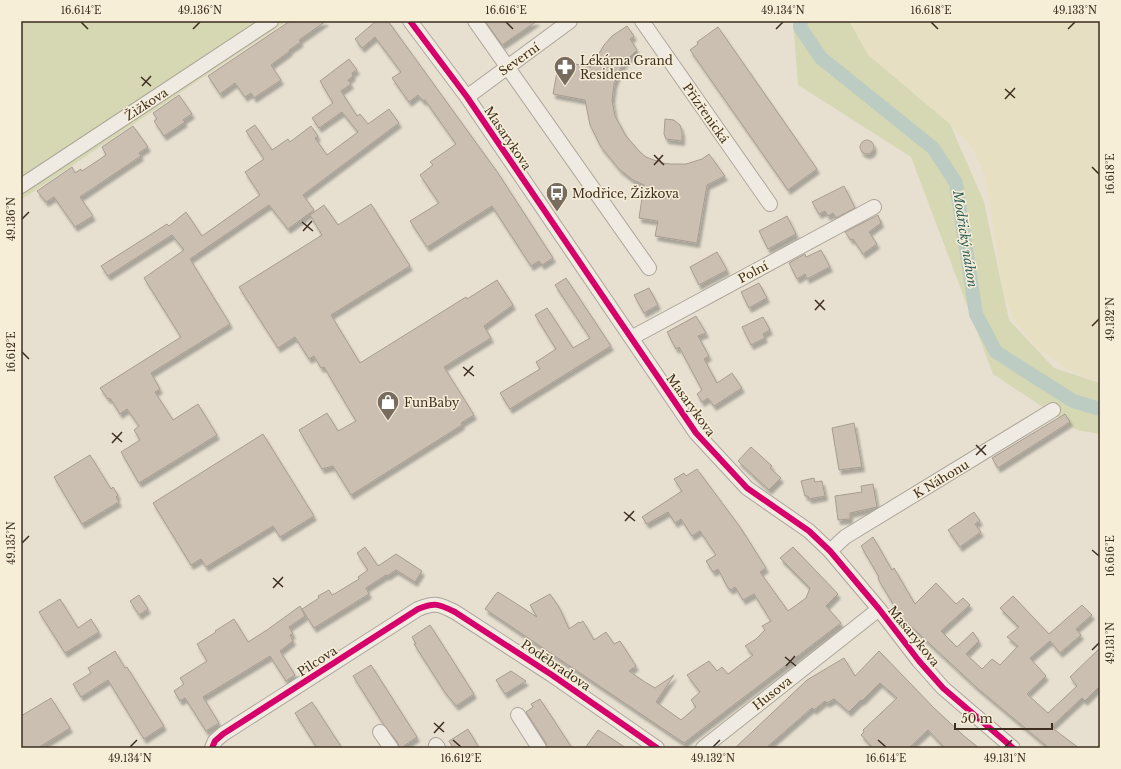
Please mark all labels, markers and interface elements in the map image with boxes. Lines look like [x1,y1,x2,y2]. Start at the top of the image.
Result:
text: 16.614°E [61,4,101,17]
text: 49.136°N [178,4,222,17]
text: 16.616°E [485,4,527,17]
text: 49.134°N [761,4,805,17]
text: 16.618°E [910,4,952,17]
text: 49.133°N [1053,4,1097,17]
street label: Severní [496,39,543,79]
place label: Lékárna Grand Residence [580,53,673,82]
pharmacy icon: Lékárna Grand Residence [552,54,578,87]
street label: Přízřenická [680,80,732,146]
street label: Žižkova [121,83,171,123]
street label: Masarykova [481,103,535,173]
text: 16.618°E [1104,153,1117,195]
bus stop icon: Modřice, Žižkova [544,180,570,213]
place label: Modřice, Žižkova [572,185,679,201]
water label: Modřický náhon [949,188,981,289]
text: 49.136°N [5,197,18,241]
street label: Polní [735,257,771,286]
text: 49.132°N [1104,297,1117,341]
text: 16.612°E [5,331,18,373]
street label: Masarykova [663,371,719,439]
shop icon: FunBaby [375,389,401,422]
place label: FunBaby [404,395,460,410]
street label: K Náhonu [911,457,971,501]
text: 49.135°N [5,521,18,565]
text: 16.616°E [1104,535,1117,577]
street label: Masarykova [885,603,943,670]
text: 49.131°N [1104,622,1117,664]
street label: Poděbradova [518,636,594,694]
street label: Pilcova [294,643,340,679]
street label: Husova [749,673,795,713]
scale bar [955,705,1052,731]
text: 50 m [961,711,993,726]
text: 49.134°N [108,752,152,765]
text: 16.612°E [440,752,482,765]
text: 49.132°N [691,752,735,765]
text: 16.614°E [866,752,906,765]
text: 49.131°N [984,752,1026,765]

